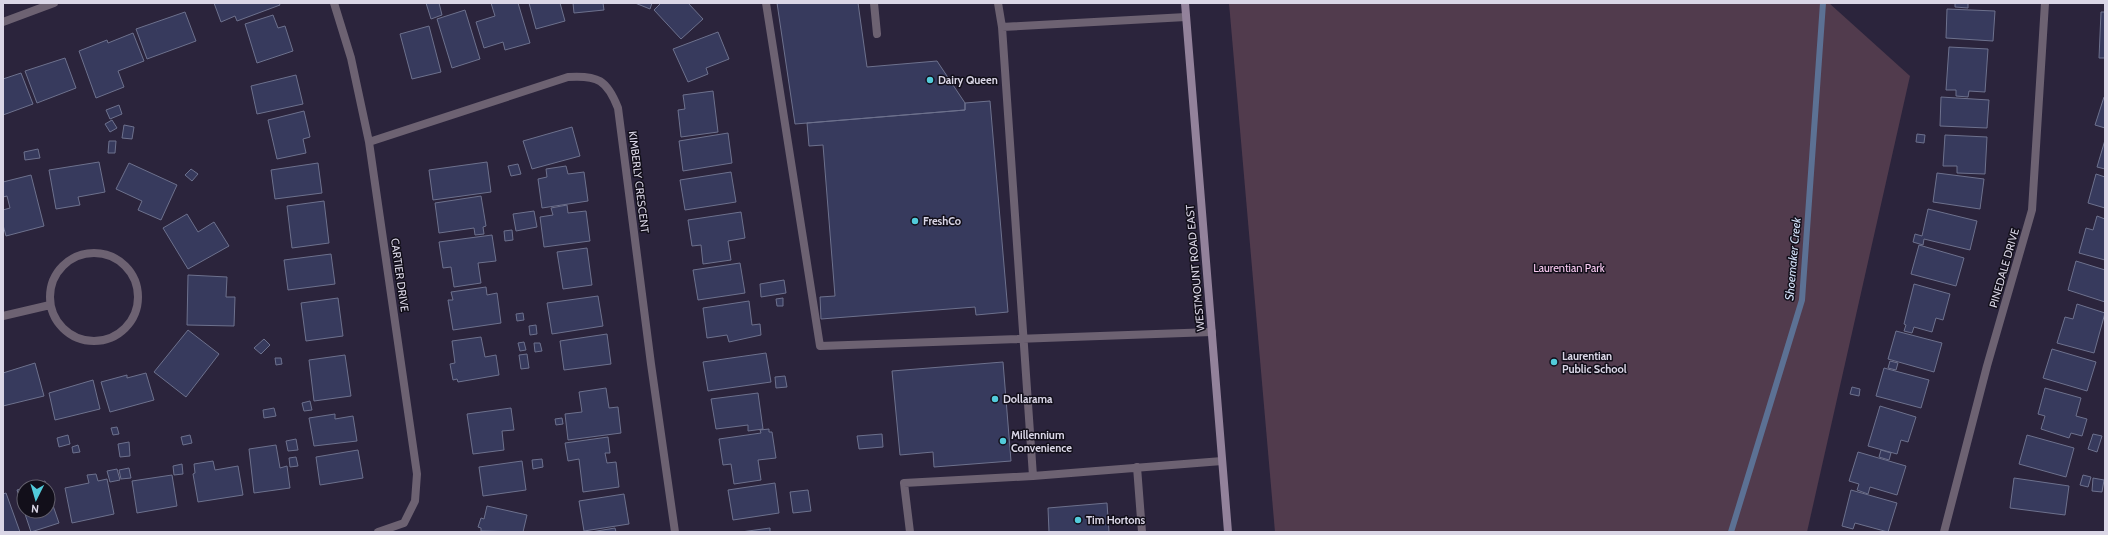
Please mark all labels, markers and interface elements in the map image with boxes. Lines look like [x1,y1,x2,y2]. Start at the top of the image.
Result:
place label: Dairy Queen [938,73,998,87]
marker: Dairy Queen [925,75,935,85]
street label: KIMBERLY CRESCENT [626,130,652,234]
street label: WESTMOUNT ROAD EAST [1182,204,1208,332]
place label: FreshCo [923,214,961,228]
marker: FreshCo [910,216,920,226]
water label: Shoemaker Creek [1781,216,1804,301]
street label: PINEDALE DRIVE [1986,227,2022,309]
street label: CARTIER DRIVE [388,237,412,313]
park label: Laurentian Park [1533,261,1605,275]
place label: Laurentian Public School [1562,349,1627,376]
marker: Laurentian Public School [1549,357,1559,367]
place label: Dollarama [1003,392,1053,406]
marker: Dollarama [990,394,1000,404]
place label: Millennium Convenience [1011,428,1072,455]
marker: Millennium Convenience [998,436,1008,446]
north arrow [16,479,56,519]
text: N [31,502,40,516]
place label: Tim Hortons [1086,513,1146,527]
marker: Tim Hortons [1073,515,1083,525]

